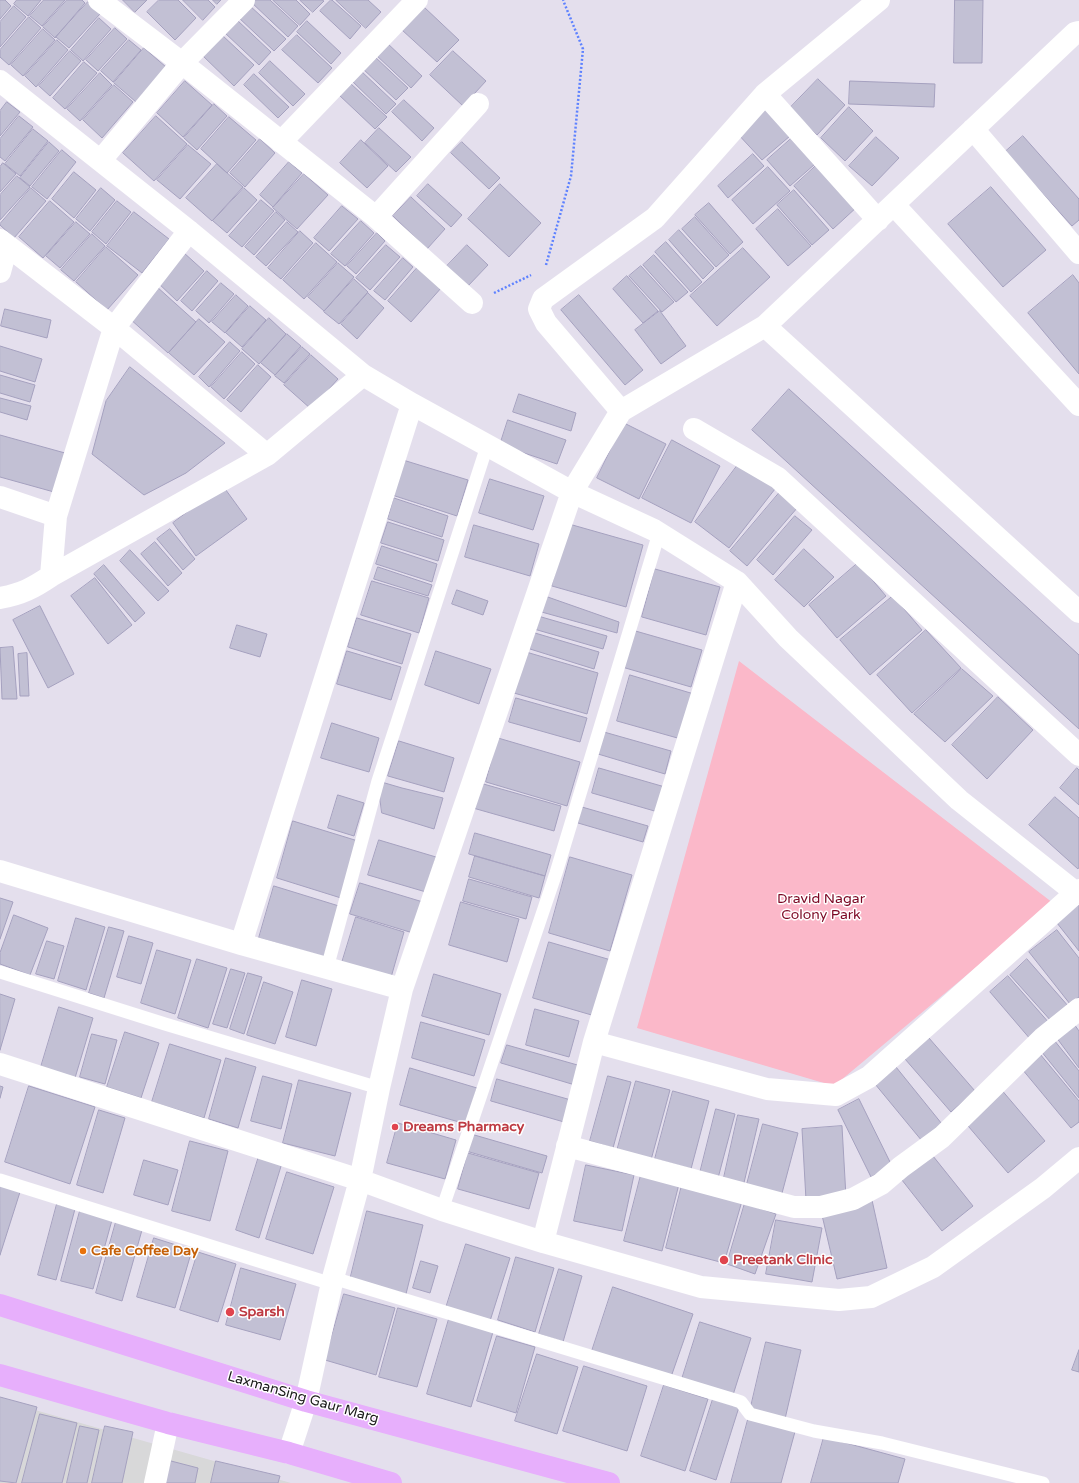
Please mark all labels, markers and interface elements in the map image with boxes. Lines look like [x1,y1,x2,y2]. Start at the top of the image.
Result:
park label: Dravid Nagar Colony Park [777,891,865,924]
place label: Dreams Pharmacy [403,1119,524,1135]
marker: Dreams Pharmacy [390,1122,400,1132]
place label: Cafe Coffee Day [91,1243,198,1259]
marker: Cafe Coffee Day [78,1246,88,1256]
place label: Preetank Clinic [733,1252,832,1268]
marker: Preetank Clinic [718,1254,730,1266]
place label: Sparsh [239,1304,285,1320]
marker: Sparsh [224,1306,236,1318]
street label: LaxmanSing Gaur Marg [225,1368,381,1428]

